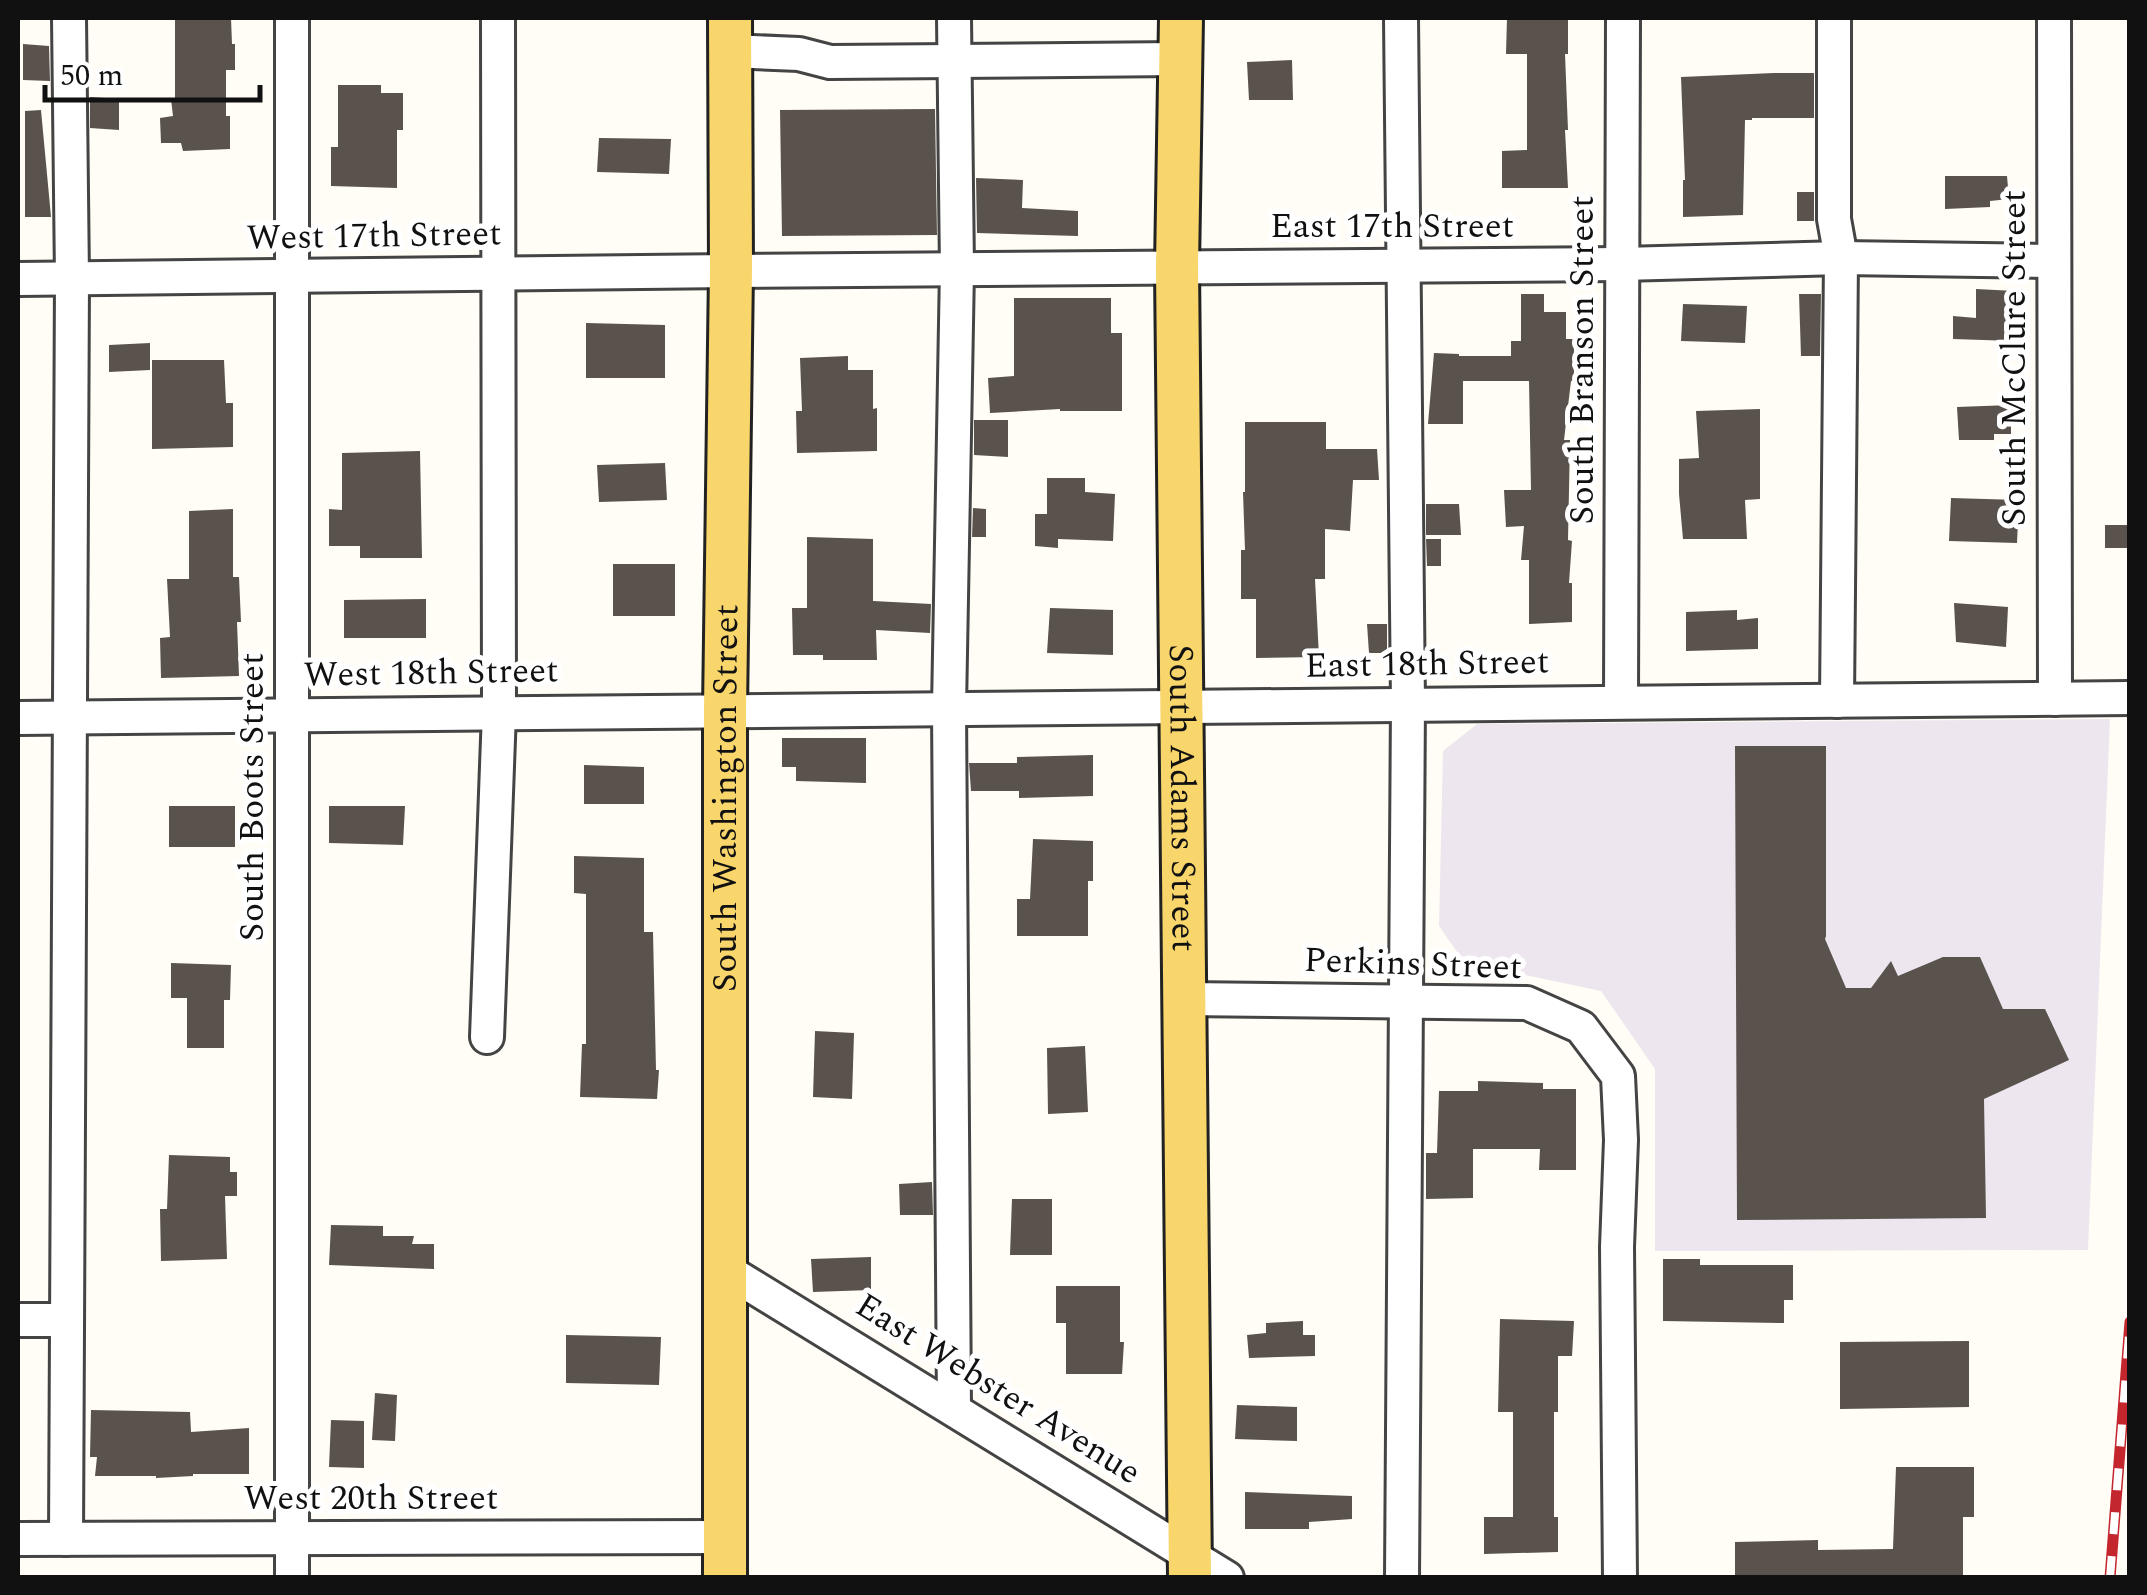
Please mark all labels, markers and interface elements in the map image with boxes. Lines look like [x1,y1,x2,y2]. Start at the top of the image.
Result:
scale bar [45,40,260,102]
text: 50 m [60,53,123,99]
street label: South McClure Street [1988,190,2041,526]
street label: South Branson Street [1556,195,1609,525]
street label: East 17th Street [1270,200,1514,253]
street label: West 17th Street [246,207,502,265]
street label: South Washington Street [699,604,753,992]
street label: East 18th Street [1304,635,1550,693]
street label: West 18th Street [303,644,559,702]
street label: South Adams Street [1154,644,1210,952]
street label: South Boots Street [226,653,279,941]
street label: Perkins Street [1303,934,1523,994]
street label: East Webster Avenue [845,1280,1151,1498]
street label: West 20th Street [244,1472,498,1525]

